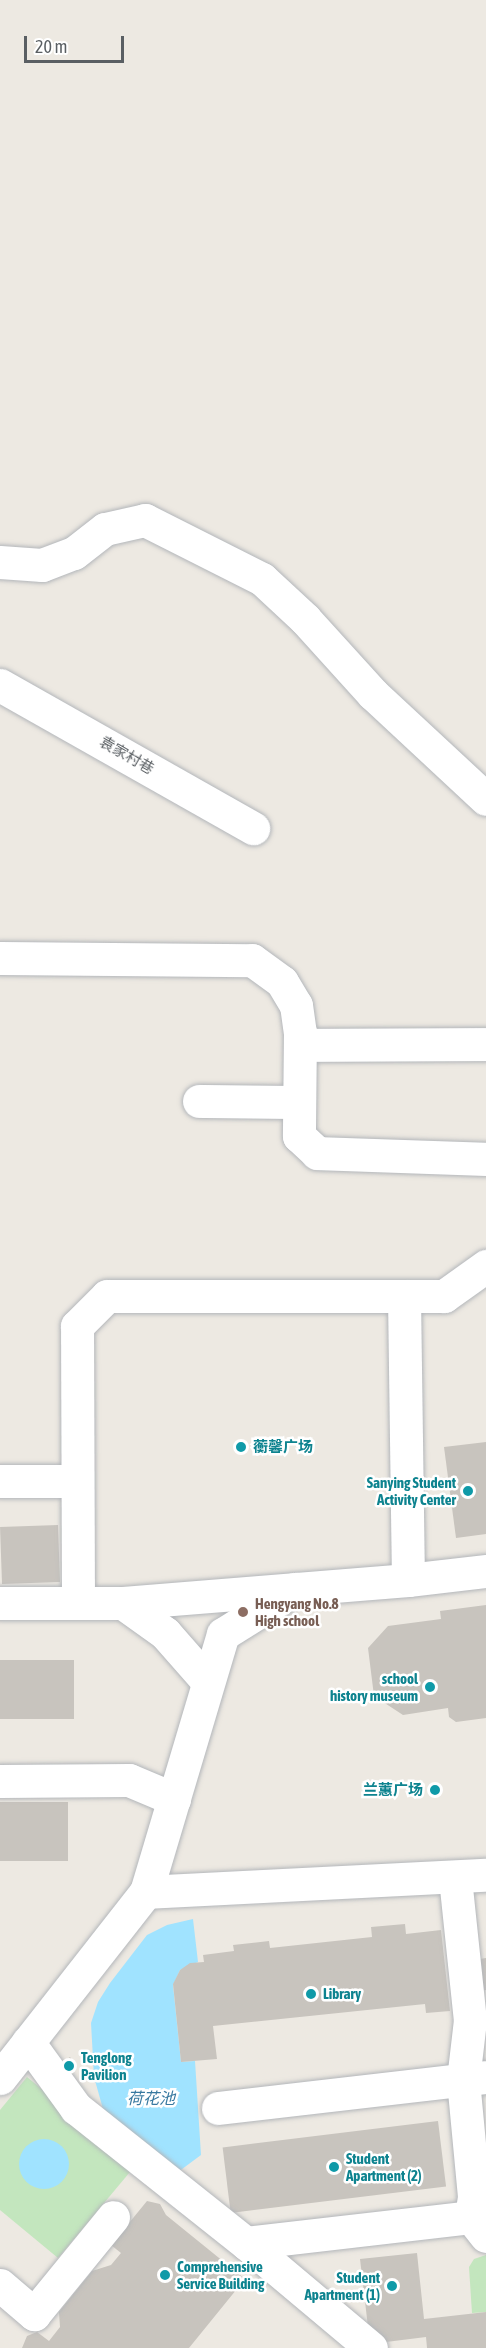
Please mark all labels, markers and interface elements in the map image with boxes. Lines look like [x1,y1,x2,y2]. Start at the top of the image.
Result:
scale bar [27,24,128,62]
text: 20 m [35,36,67,57]
street label: 袁家村巷 [97,732,157,778]
place label: 蘅馨广场 [253,1438,313,1456]
marker: 蘅馨广场 [234,1440,248,1454]
place label: Sanying Student Activity Center [367,1473,456,1508]
marker: Sanying Student Activity Center [461,1484,475,1498]
place label: Hengyang No.8 High school [255,1594,339,1629]
marker: Hengyang No.8 High school [236,1605,250,1619]
place label: school history museum [330,1669,418,1704]
marker: school history museum [423,1680,437,1694]
place label: 兰蕙广场 [363,1781,423,1799]
marker: 兰蕙广场 [428,1783,442,1797]
place label: Library [323,1985,361,2003]
marker: Library [304,1987,318,2001]
place label: Tenglong Pavilion [81,2048,132,2083]
marker: Tenglong Pavilion [62,2059,76,2073]
water label: 荷花池 [127,2088,175,2108]
place label: Student Apartment (2) [346,2149,422,2184]
marker: Student Apartment (2) [327,2160,341,2174]
place label: Comprehensive Service Building [177,2257,264,2292]
marker: Comprehensive Service Building [158,2268,172,2282]
place label: Student Apartment (1) [304,2268,380,2303]
marker: Student Apartment (1) [385,2279,399,2293]

